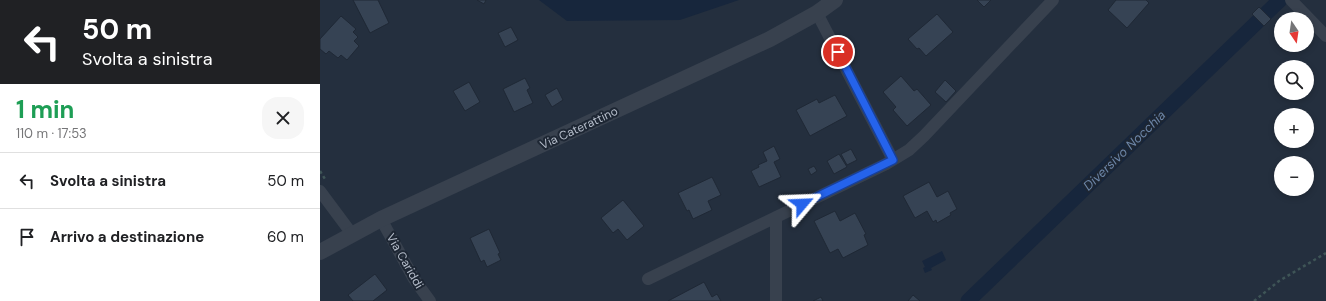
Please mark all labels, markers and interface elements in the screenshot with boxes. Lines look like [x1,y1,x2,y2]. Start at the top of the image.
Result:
text: 50 m [82,11,152,48]
north arrow [1274,12,1314,52]
map controls [1274,12,1314,196]
icon: left [16,16,68,68]
pin [821,35,855,69]
icon: arrive [827,41,849,63]
text: Svolta a sinistra [82,47,213,71]
button: search [1274,60,1314,100]
text: 1 min [16,94,74,125]
button: close [262,97,304,139]
street label: Via Caterattino [538,103,620,153]
water label: Diversivo Nocchia [1079,107,1169,194]
button: + [1274,108,1314,148]
text: 110 m · 17:53 [16,125,87,142]
button: − [1274,156,1314,196]
icon: left [16,170,38,192]
text: Svolta a sinistra [50,171,166,191]
text: 50 m [267,171,304,191]
position arrow [781,183,823,225]
icon: arrive [16,226,38,248]
text: Arrivo a destinazione [50,227,204,247]
text: 60 m [267,227,304,247]
street label: Via Cariddi [383,231,427,292]

